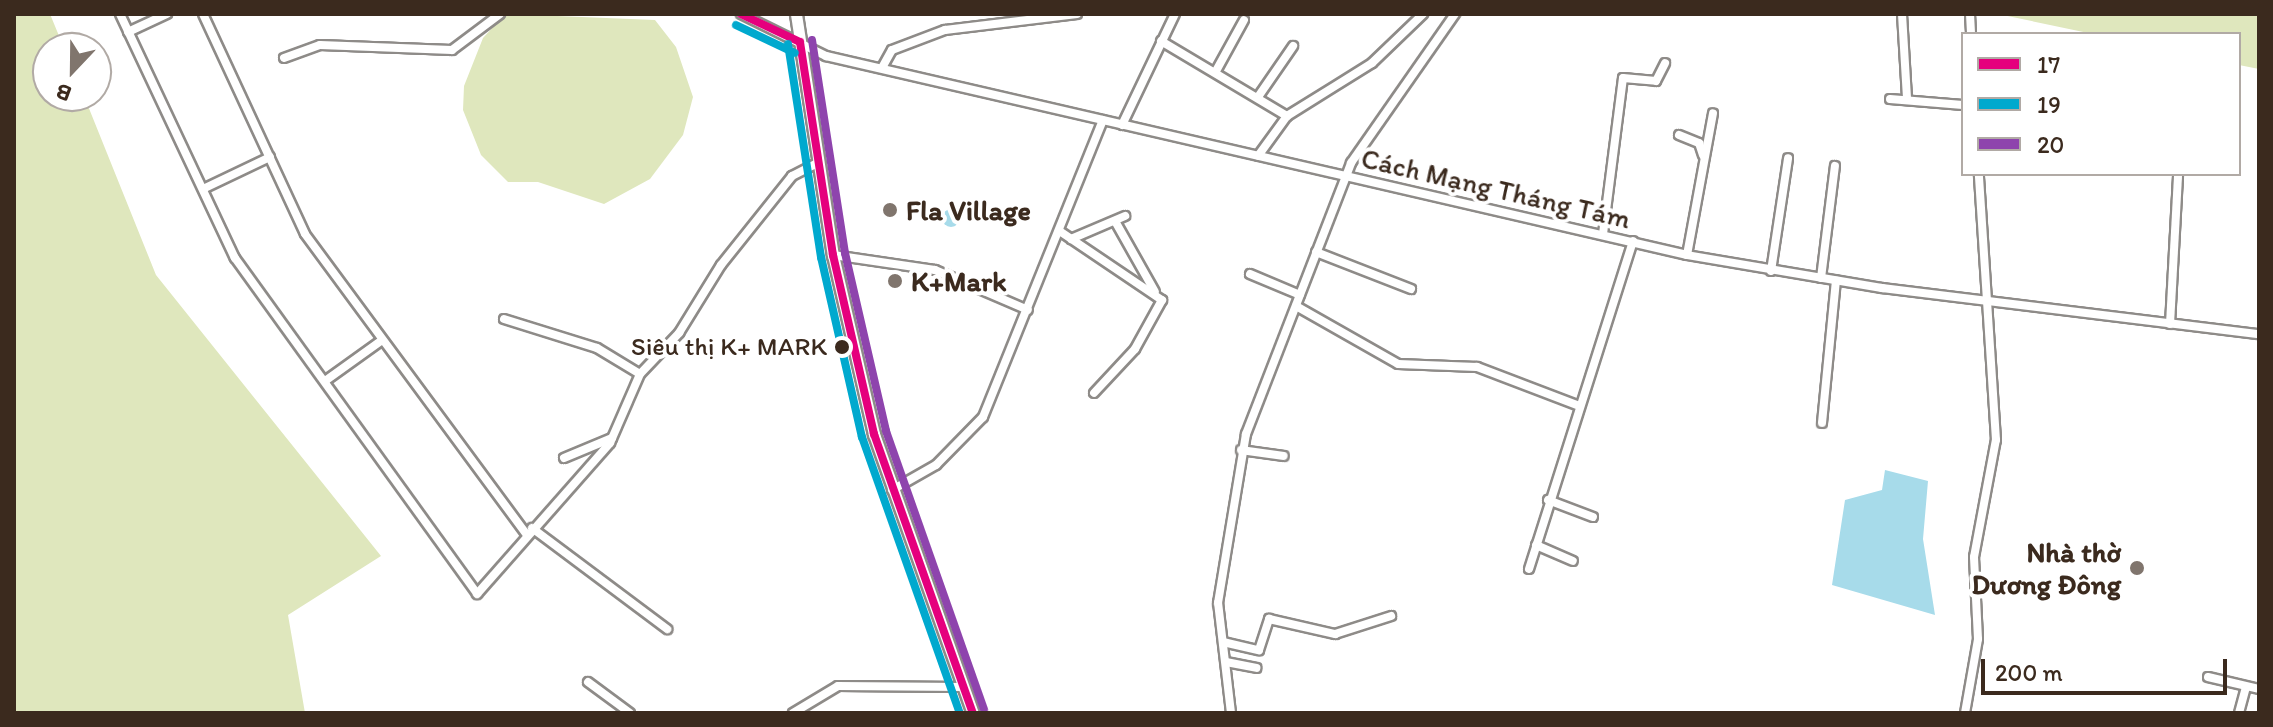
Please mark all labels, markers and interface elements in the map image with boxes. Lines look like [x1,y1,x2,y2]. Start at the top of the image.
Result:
north arrow [32,32,112,112]
legend [1961,32,2241,176]
text: 17 [2037,50,2060,79]
text: B [52,78,75,108]
text: 19 [2037,90,2061,119]
text: 20 [2037,130,2064,159]
street label: Cách Mạng Tháng Tám [1360,141,1632,235]
place label: Fla Village [906,193,1030,227]
marker: Fla Village [881,201,899,219]
place label: K+Mark [911,264,1007,298]
marker: K+Mark [886,272,904,290]
place label: Siêu thị K+ MARK [631,331,827,363]
marker: Siêu thị K+ MARK [834,339,850,355]
place label: Nhà thờ Dương Đông [1972,535,2121,601]
marker: Nhà thờ Dương Đông [2128,559,2146,577]
scale bar [1985,643,2231,693]
text: 200 m [1995,658,2063,687]

